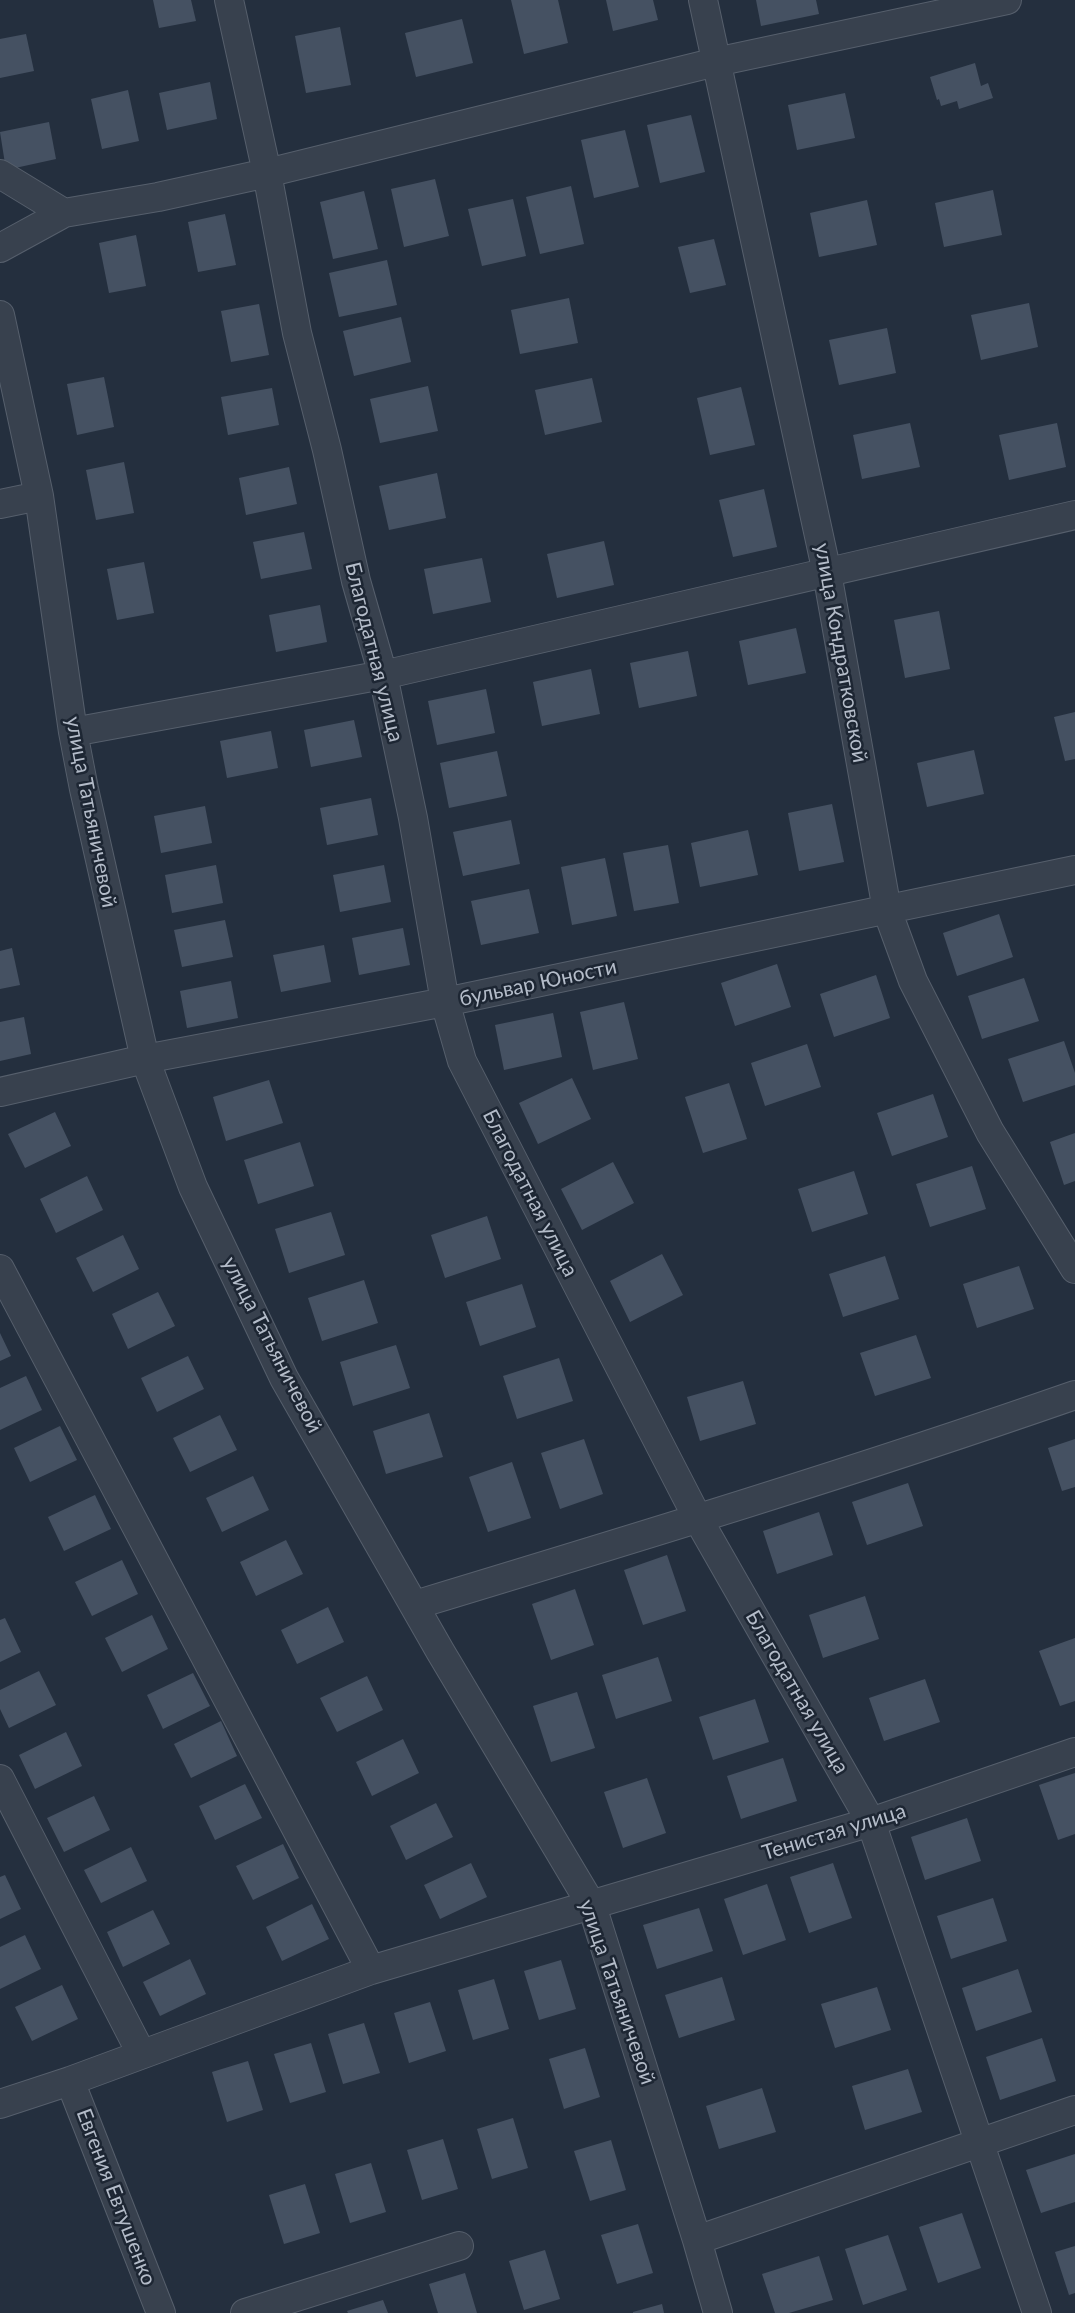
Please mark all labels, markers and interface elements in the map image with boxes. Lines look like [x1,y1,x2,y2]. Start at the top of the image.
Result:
street label: улица Кондратковской [809,541,873,765]
street label: Благодатная улица [339,560,409,744]
street label: улица Татьяничевой [60,714,122,910]
street label: бульвар Юности [457,954,619,1012]
street label: Благодатная улица [477,1105,583,1281]
street label: улица Татьяничевой [217,1253,327,1437]
street label: Благодатная улица [740,1606,854,1778]
street label: Тенистая улица [759,1798,909,1866]
street label: улица Татьяничевой [573,1896,661,2088]
street label: Евгения Евтушенко [71,2105,161,2289]

